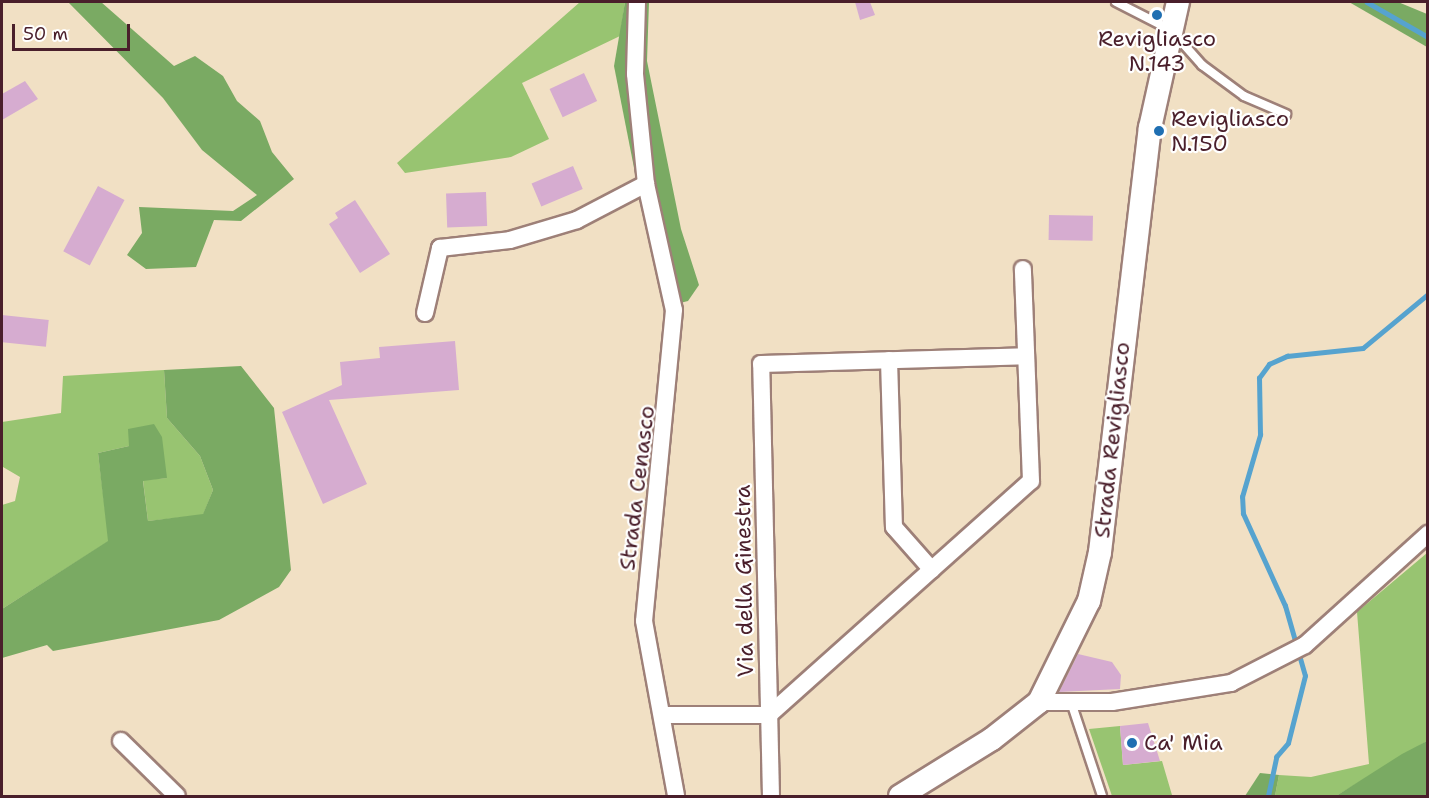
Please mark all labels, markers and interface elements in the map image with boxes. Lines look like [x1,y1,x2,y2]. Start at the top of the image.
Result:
marker: Revigliasco N.143 [1150,8,1164,22]
scale bar [15,12,134,50]
text: 50 m [23,22,68,46]
place label: Revigliasco N.143 [1098,25,1216,76]
place label: Revigliasco N.150 [1171,105,1289,156]
marker: Revigliasco N.150 [1152,124,1166,138]
street label: Strada Revigliasco [1089,341,1135,539]
street label: Strada Cenasco [614,404,660,572]
street label: Via della Ginestra [729,484,759,678]
place label: Ca' Mia [1144,730,1223,756]
marker: Ca' Mia [1125,736,1139,750]

